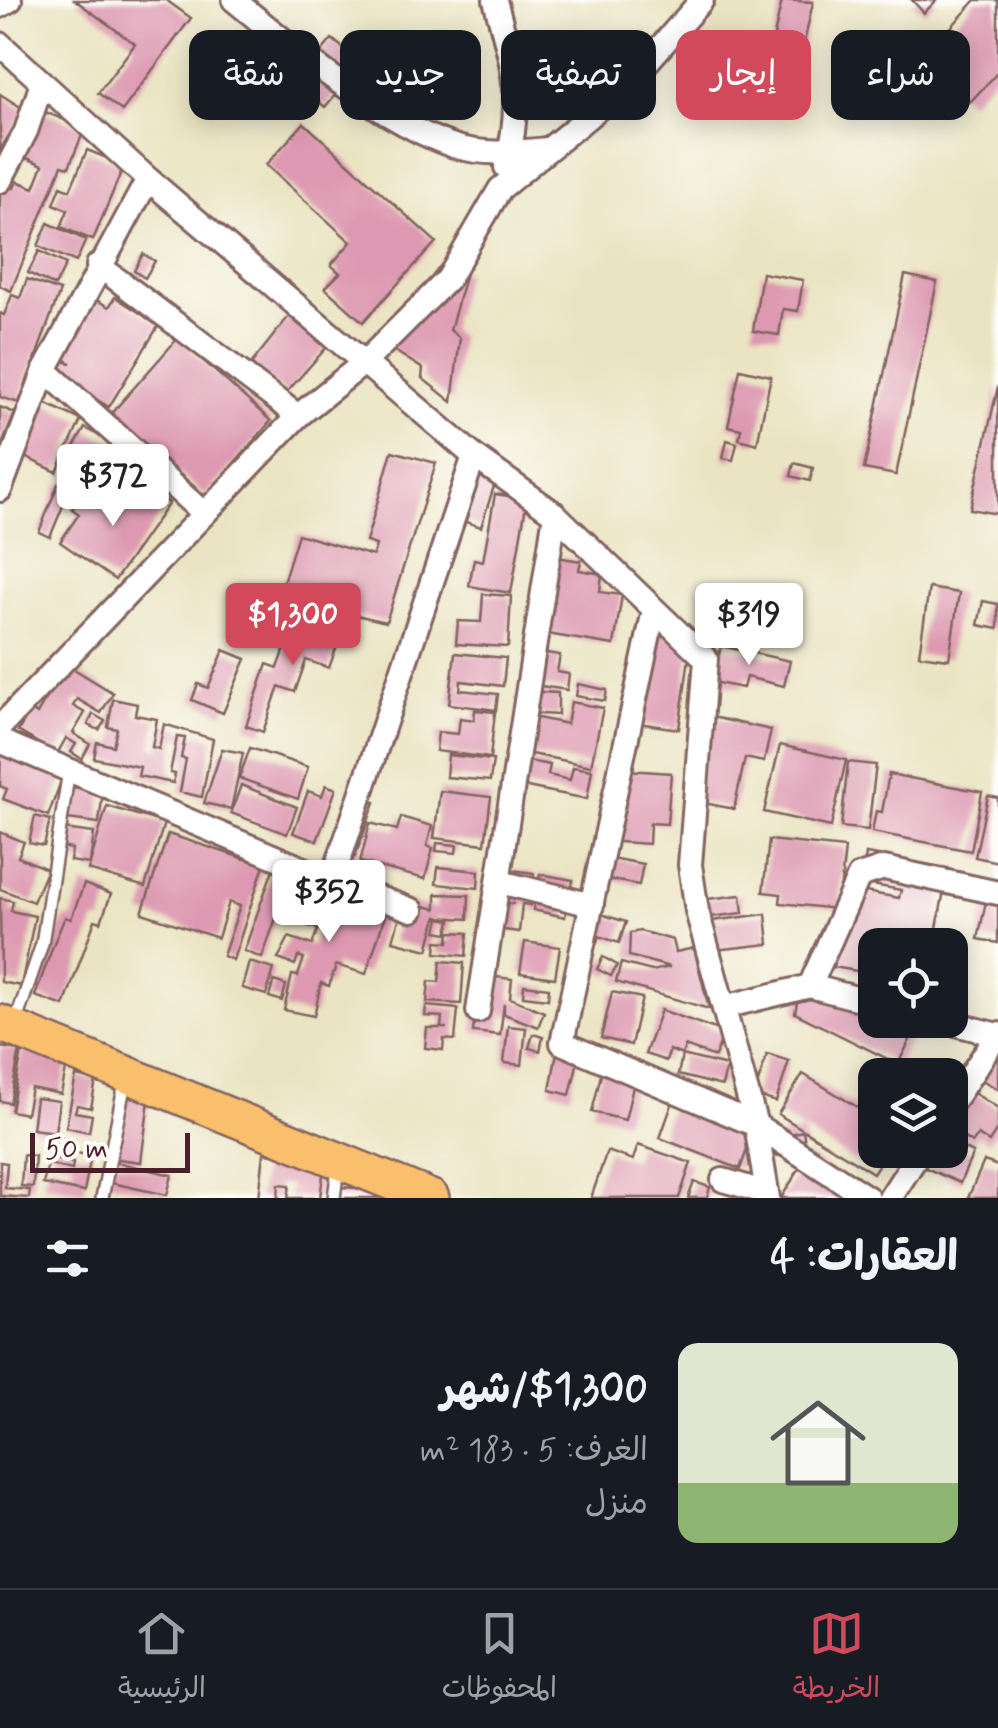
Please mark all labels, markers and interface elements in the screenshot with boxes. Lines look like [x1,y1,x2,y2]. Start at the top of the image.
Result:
chip: شقة [189,30,320,120]
chip: جديد [340,30,481,120]
chip: تصفية [501,30,656,120]
chip: إيجار [676,30,811,120]
chip: شراء [831,30,970,120]
pin: $372 [54,444,172,529]
text: $372 [79,455,147,497]
pin: $1,300 [212,583,374,668]
pin: $319 [690,583,808,668]
text: $1,300 [248,594,338,636]
text: $319 [717,594,781,636]
pin: $352 [270,860,388,945]
text: $352 [294,871,364,913]
map controls [858,928,968,1168]
button: locate [858,928,968,1038]
button: layers [858,1058,968,1168]
scale bar [30,1128,190,1172]
text: 50 m [45,1132,108,1169]
icon: filters [40,1231,95,1286]
text: العقارات: 4 [770,1231,958,1286]
text: $1,300/شهر [441,1363,648,1418]
icon: home [758,1383,878,1503]
text: الغرف: 5 · 183 m² [420,1430,648,1472]
text: منزل [585,1483,648,1525]
tab: الرئيسية [118,1606,206,1712]
tab: المحفوظات [442,1606,557,1712]
tab: الخريطة [793,1606,880,1712]

